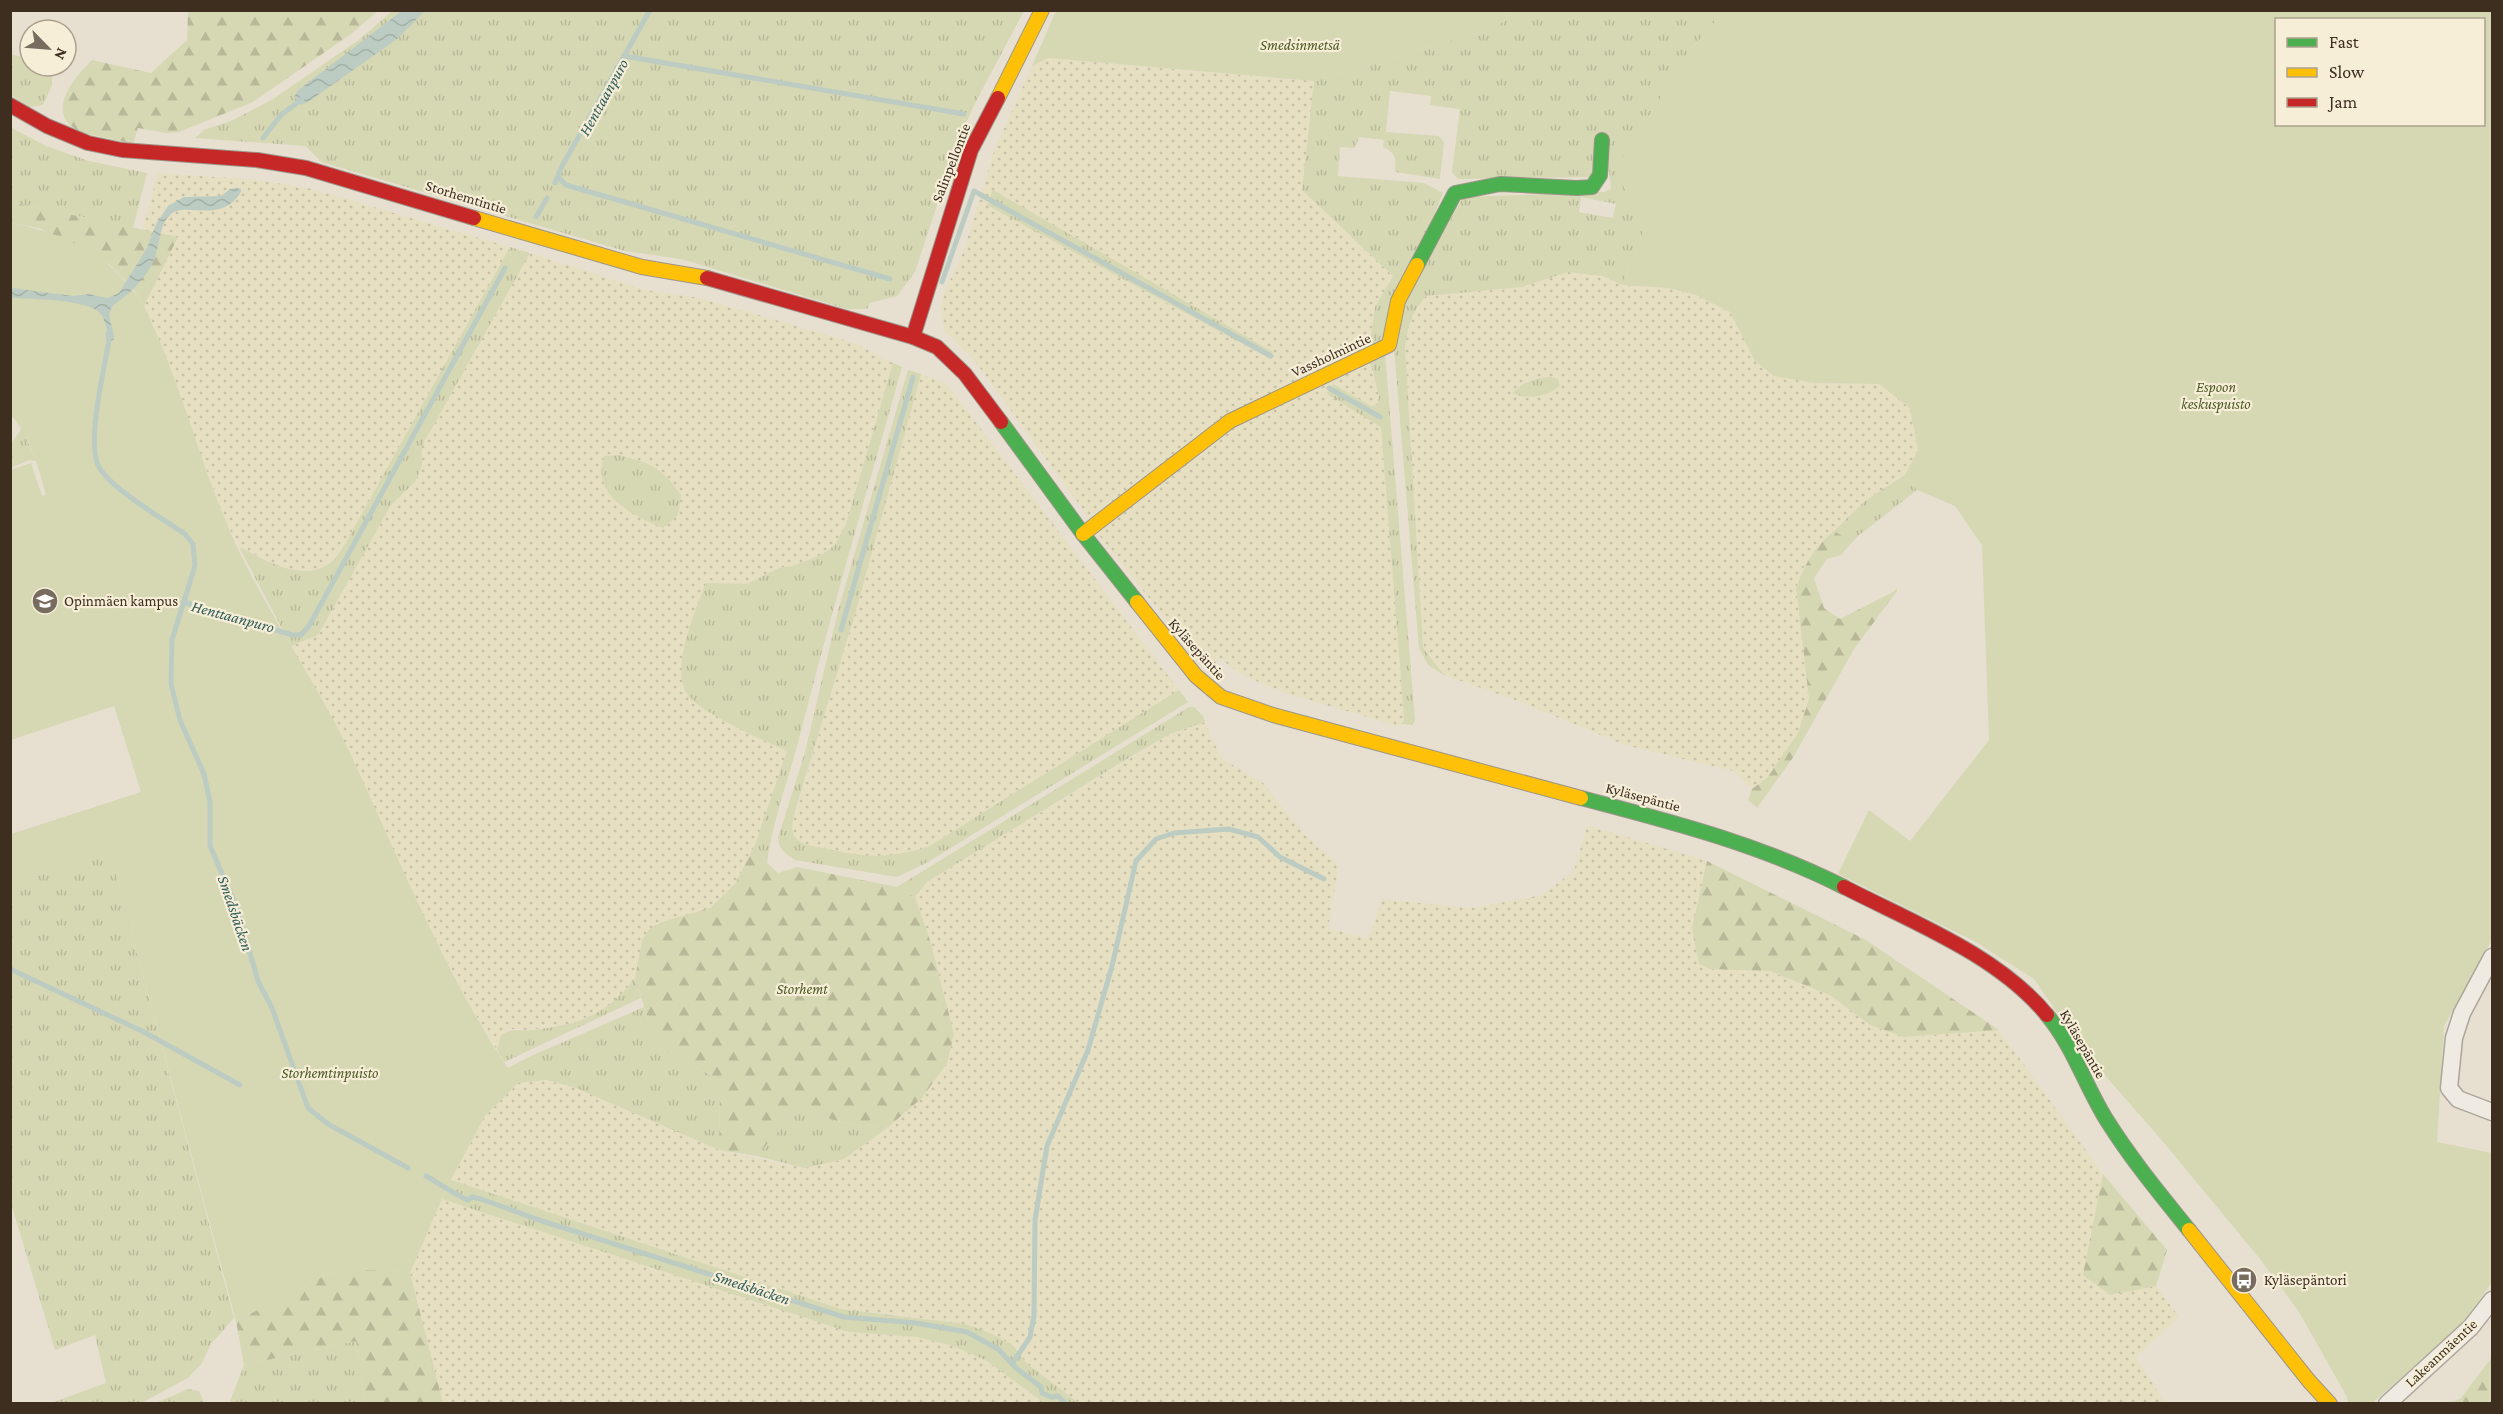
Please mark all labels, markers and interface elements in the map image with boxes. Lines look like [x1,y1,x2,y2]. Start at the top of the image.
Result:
north arrow [18,18,78,78]
legend [2275,18,2485,126]
text: Fast [2329,32,2360,52]
park label: Smedsinmetsä [1260,37,1340,53]
text: N [51,46,71,63]
water label: Henttaanpuro [575,56,632,139]
text: Slow [2329,62,2365,82]
text: Jam [2327,92,2358,112]
street label: Salinpellontie [929,121,974,205]
street label: Storhemtintie [424,177,509,217]
street label: Vassholmintie [1289,329,1374,380]
park label: Espoon keskuspuisto [2181,379,2251,413]
school or university icon: Opinmäen kampus [30,586,60,616]
place label: Opinmäen kampus [64,593,178,610]
water label: Henttaanpuro [189,597,276,637]
street label: Kyläsepäntie [1165,615,1229,684]
street label: Kyläsepäntie [1604,779,1682,816]
water label: Smedsbäcken [215,873,256,953]
park label: Storhemt [776,981,828,997]
street label: Kyläsepäntie [2056,1007,2109,1082]
park label: Storhemtinpuisto [281,1065,379,1082]
bus stop icon: Kyläsepäntori [2229,1265,2259,1295]
water label: Smedsbäcken [712,1267,792,1308]
place label: Kyläsepäntori [2264,1272,2347,1289]
street label: Lakeanmäentie [2402,1315,2480,1390]

